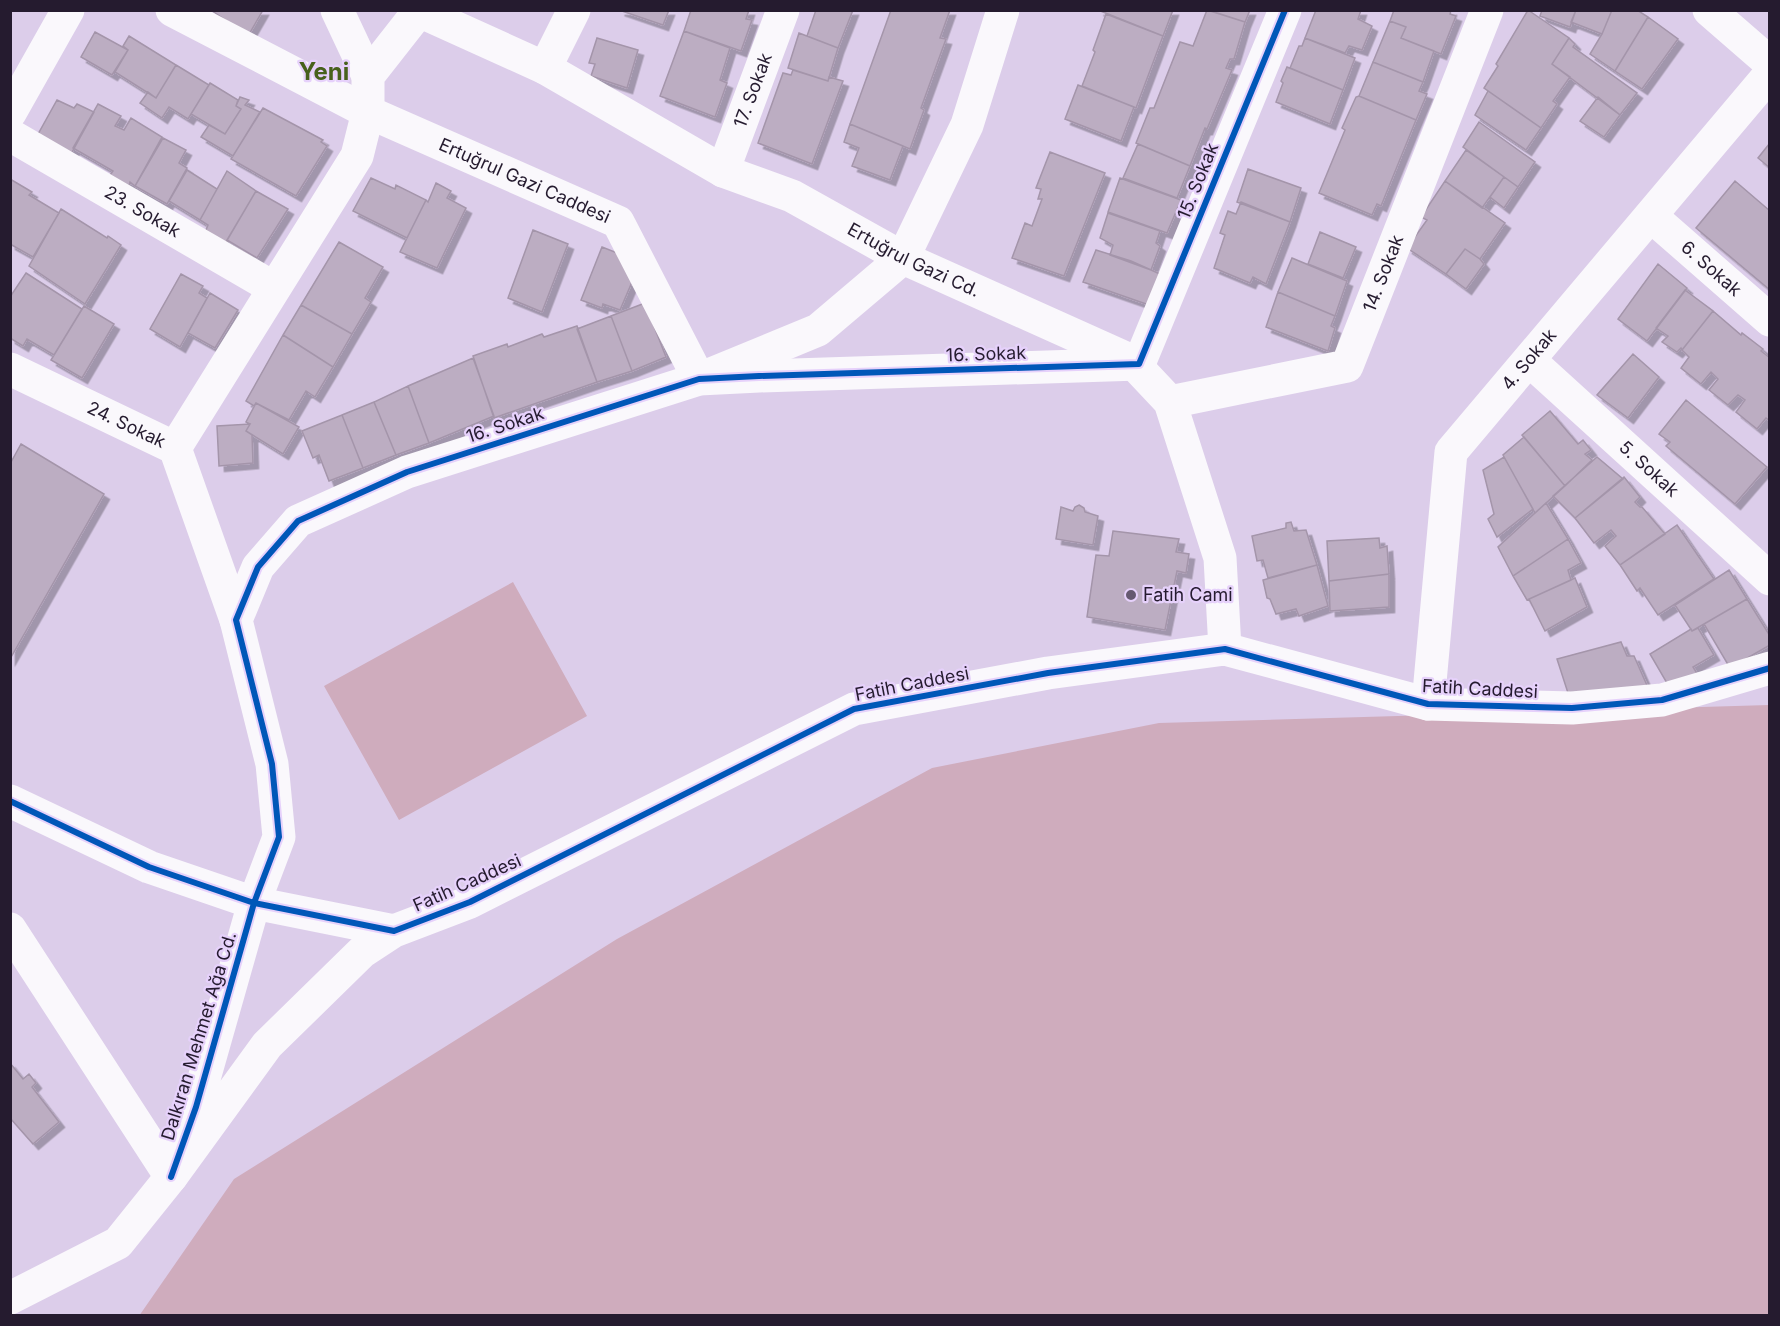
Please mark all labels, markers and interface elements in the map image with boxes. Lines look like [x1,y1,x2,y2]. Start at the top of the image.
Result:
street label: 17. Sokak [729,50,776,130]
district label: Yeni [299,57,349,86]
street label: Ertuğrul Gazi Caddesi [436,134,614,227]
street label: 15. Sokak [1173,140,1222,222]
street label: 23. Sokak [101,181,184,242]
street label: Ertuğrul Gazi Cd. [844,218,983,301]
street label: 14. Sokak [1358,232,1408,315]
street label: 6. Sokak [1677,236,1746,300]
street label: 4. Sokak [1497,324,1560,394]
street label: 16. Sokak [945,342,1027,365]
street label: 24. Sokak [84,397,169,452]
street label: 16. Sokak [463,402,546,447]
street label: 5. Sokak [1615,436,1683,501]
place label: Fatih Cami [1143,584,1233,605]
marker: Fatih Cami [1124,588,1138,602]
street label: Fatih Caddesi [853,662,971,705]
street label: Fatih Caddesi [1422,675,1538,702]
street label: Fatih Caddesi [410,849,524,916]
street label: Dalkıran Mehmet Ağa Cd. [157,929,240,1143]

